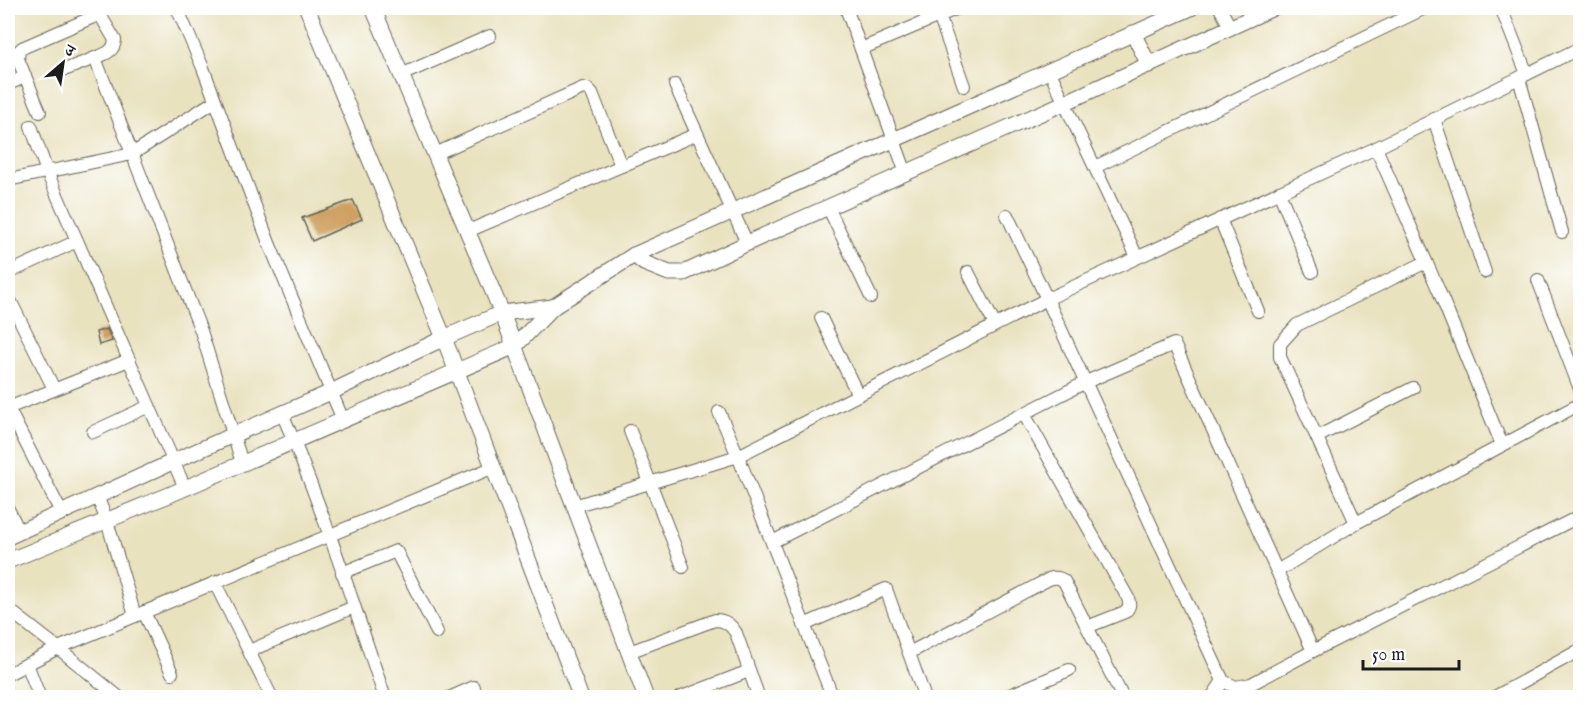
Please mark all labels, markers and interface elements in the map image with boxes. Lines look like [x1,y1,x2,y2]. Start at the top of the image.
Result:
north arrow [33,33,93,93]
text: उ [60,40,79,63]
scale bar [1363,633,1459,671]
text: 50 m [1372,644,1405,667]

